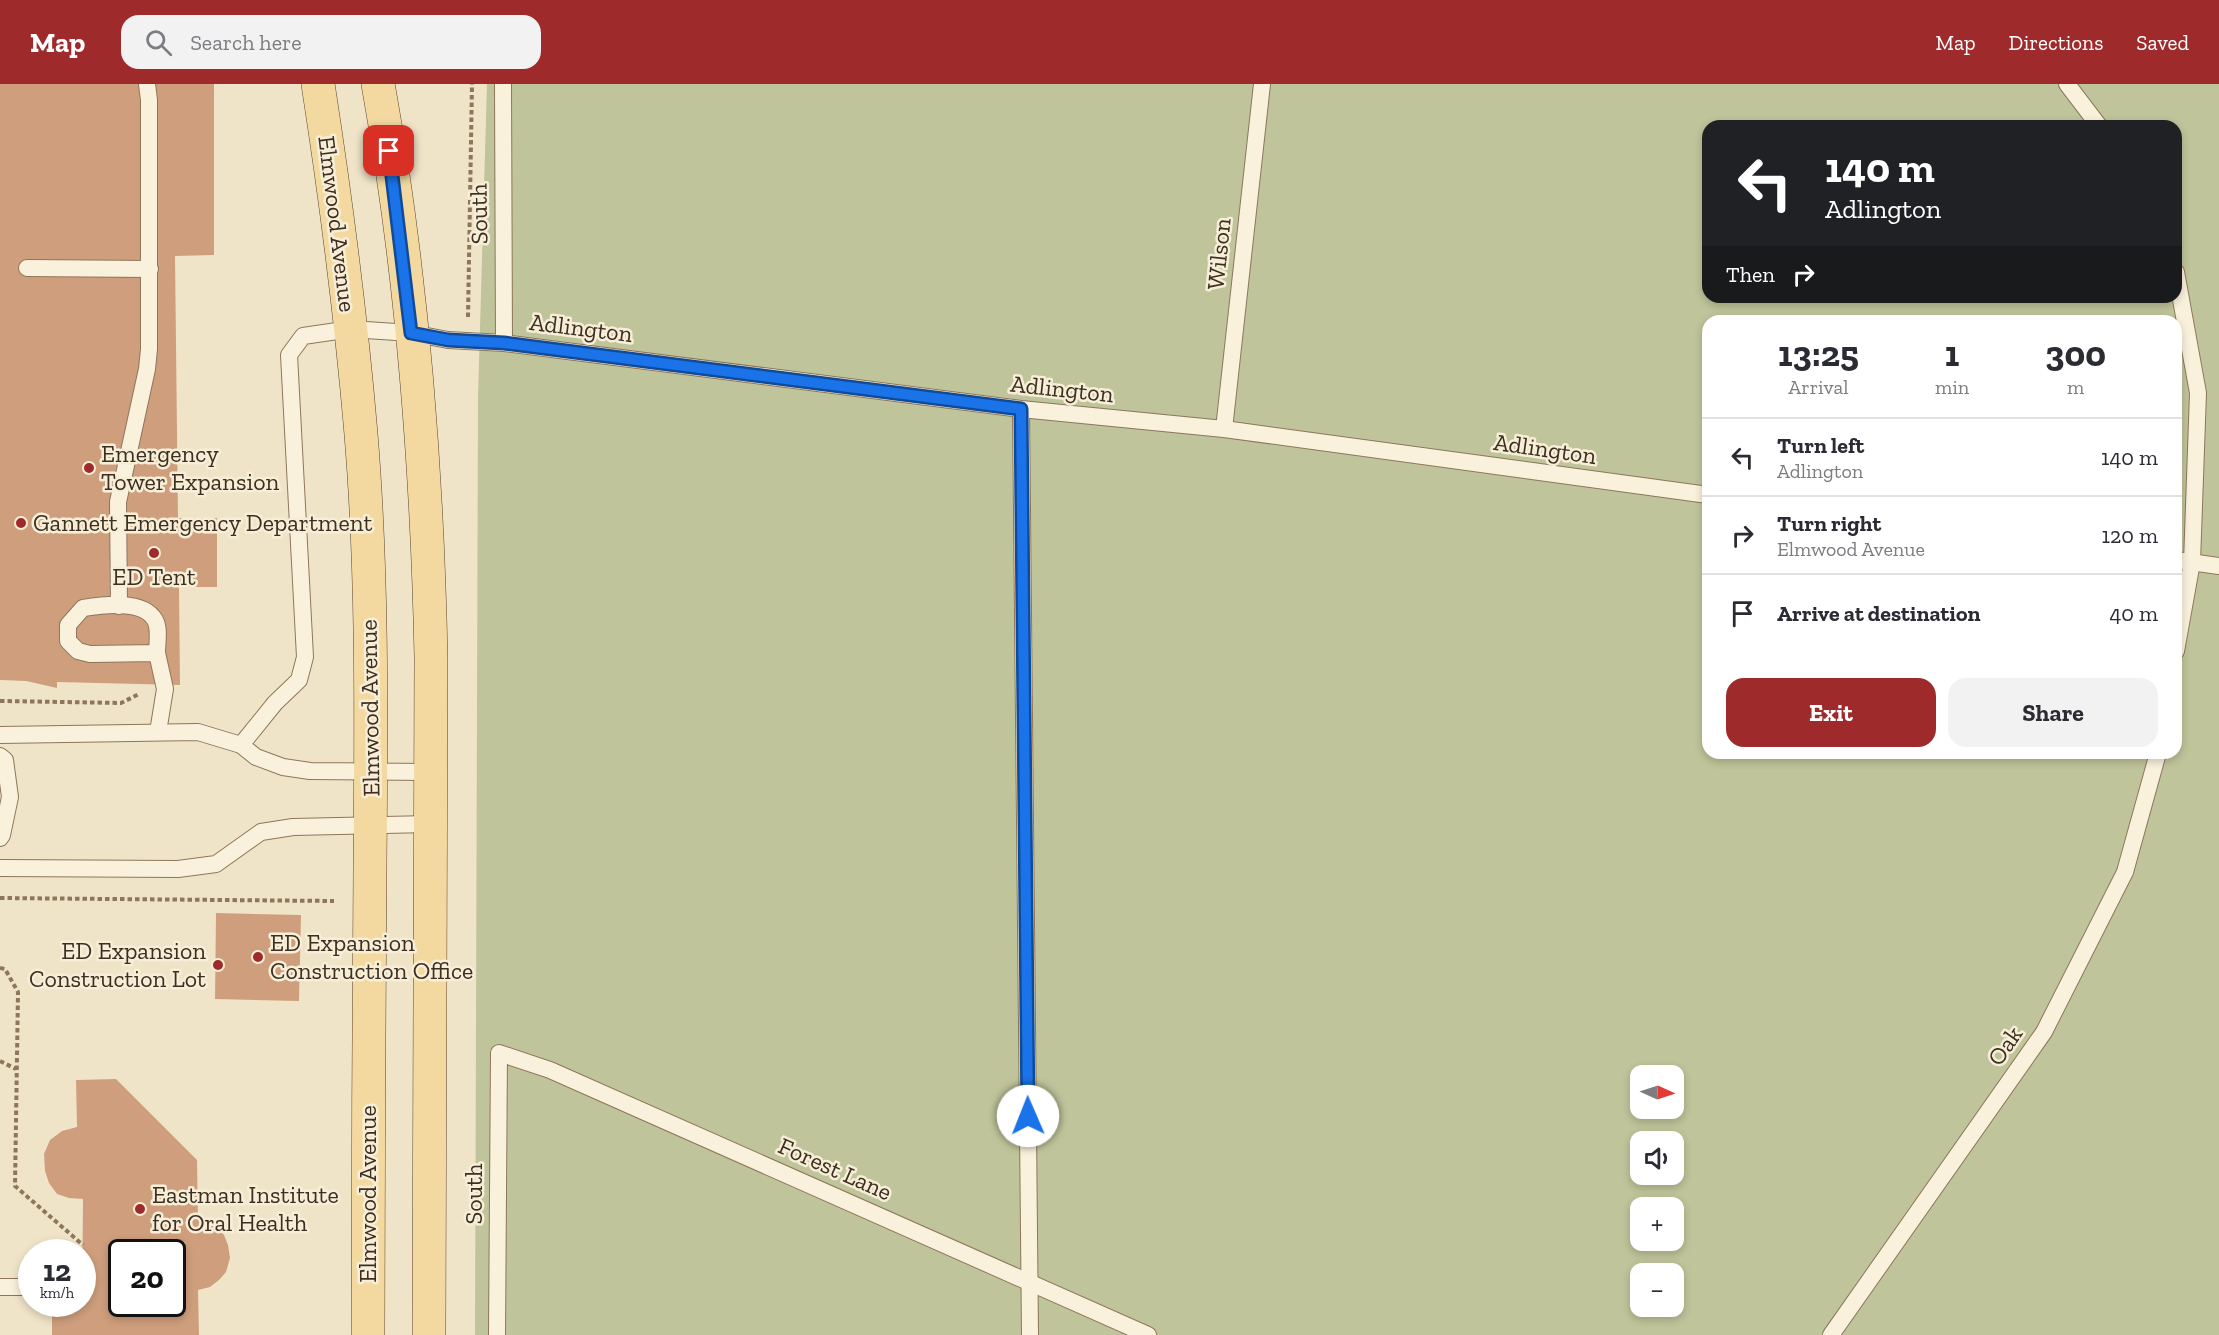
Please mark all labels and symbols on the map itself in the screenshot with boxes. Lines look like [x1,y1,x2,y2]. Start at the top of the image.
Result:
pin [363,125,414,176]
street label: Elmwood Avenue [312,134,363,314]
street label: South [463,183,494,245]
street label: Wilson [1200,217,1237,291]
street label: Adlington [528,307,634,348]
street label: Adlington [1009,369,1115,408]
street label: Adlington [1492,427,1599,470]
place label: Emergency Tower Expansion [101,439,279,496]
marker: Emergency Tower Expansion [82,461,96,475]
place label: Gannett Emergency Department [33,508,373,537]
marker: Gannett Emergency Department [14,516,28,530]
marker: ED Tent [147,546,161,560]
place label: ED Tent [112,562,196,591]
street label: Elmwood Avenue [353,619,386,797]
place label: ED Expansion Construction Office [270,928,473,985]
place label: ED Expansion Construction Lot [29,936,206,993]
marker: ED Expansion Construction Office [251,950,265,964]
marker: ED Expansion Construction Lot [211,958,225,972]
street label: Oak [1981,1020,2029,1071]
north arrow [1630,1065,1684,1119]
position arrow [996,1084,1060,1148]
street label: Elmwood Avenue [353,1105,382,1283]
street label: Forest Lane [774,1131,896,1206]
street label: South [459,1163,488,1224]
place label: Eastman Institute for Oral Health [152,1180,339,1237]
marker: Eastman Institute for Oral Health [133,1202,147,1216]
speed limit sign: 20 [108,1239,186,1317]

